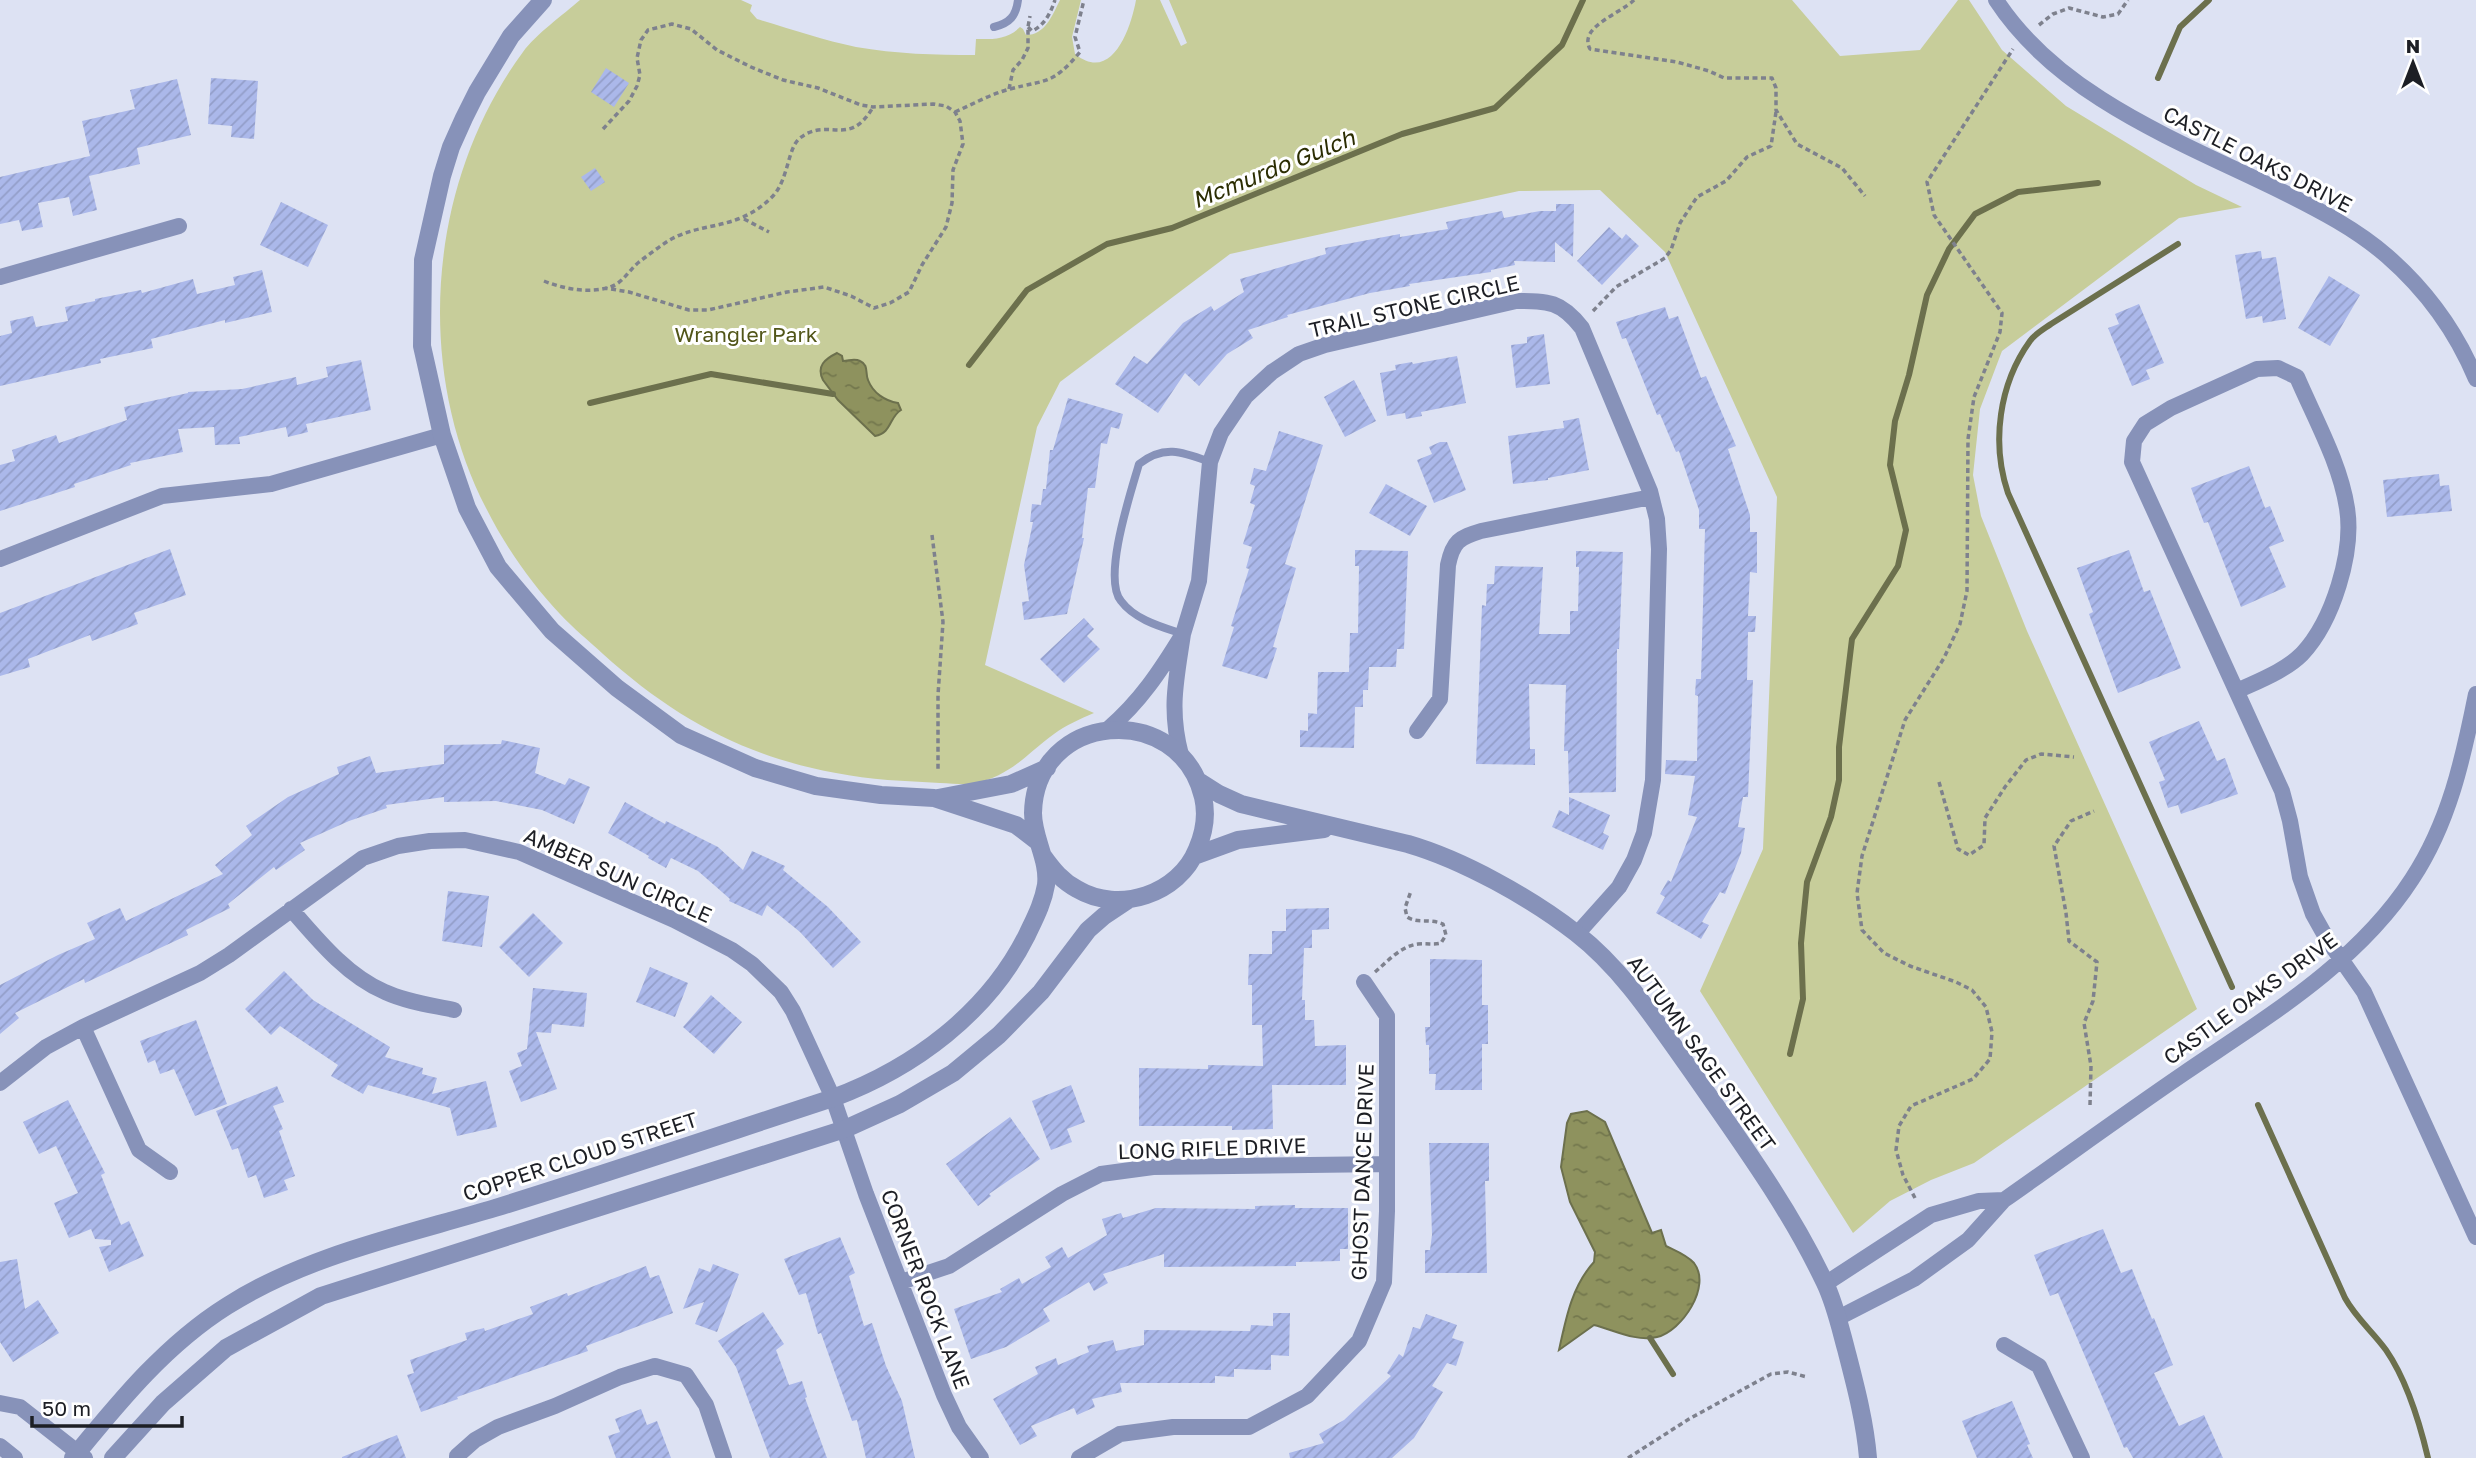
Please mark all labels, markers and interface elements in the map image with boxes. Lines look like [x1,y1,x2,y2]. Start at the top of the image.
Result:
north arrow [2378,28,2448,98]
text: N [2406,34,2420,57]
street label: CASTLE OAKS DRIVE [2159,100,2357,218]
water label: Mcmurdo Gulch [1188,122,1359,213]
street label: TRAIL STONE CIRCLE [1306,269,1522,343]
park label: Wrangler Park [674,321,818,347]
street label: AMBER SUN CIRCLE [520,822,716,928]
street label: CASTLE OAKS DRIVE [2158,926,2342,1070]
street label: AUTUMN SAGE STREET [1622,950,1782,1156]
street label: GHOST DANCE DRIVE [1345,1063,1379,1281]
street label: COPPER CLOUD STREET [459,1106,701,1206]
street label: LONG RIFLE DRIVE [1117,1132,1307,1164]
street label: CORNER ROCK LANE [876,1186,976,1392]
scale bar [32,1384,182,1428]
text: 50 m [42,1395,91,1421]

